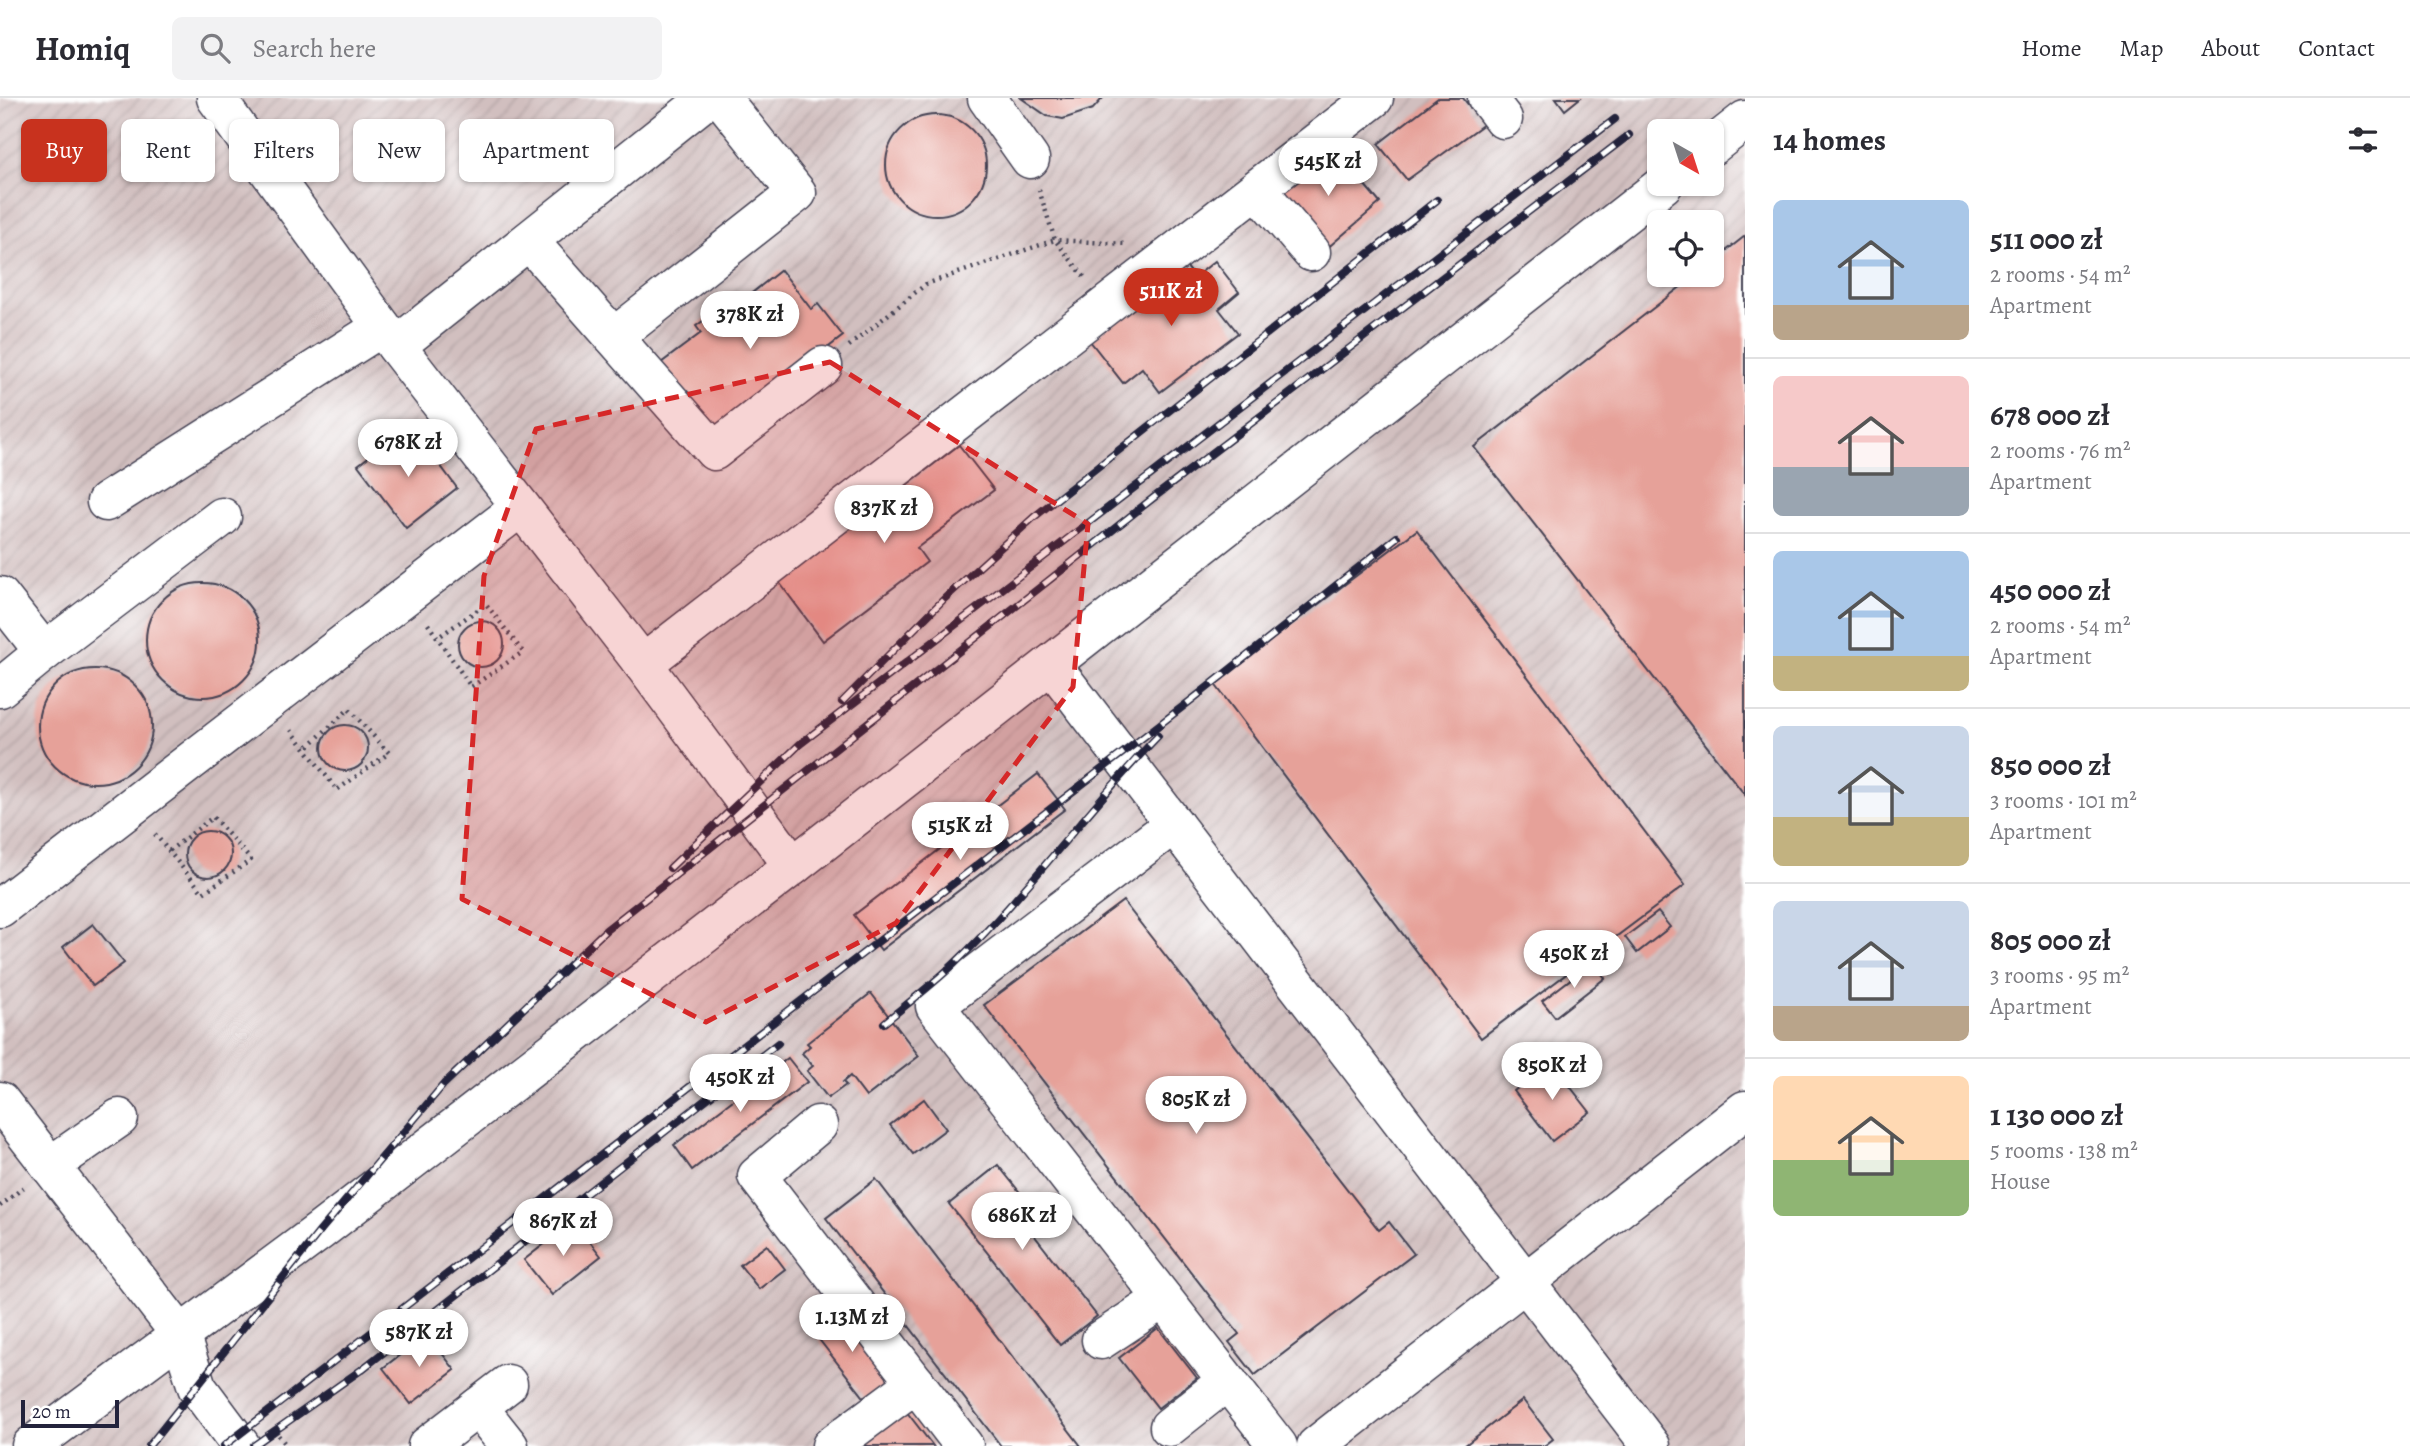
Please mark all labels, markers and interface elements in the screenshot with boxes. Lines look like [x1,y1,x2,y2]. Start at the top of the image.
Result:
search box [172,17,662,80]
text: Homiq [35,26,130,71]
icon: search [196,29,234,67]
text: Search here [252,31,376,66]
text: Home [2021,32,2082,64]
text: Map [2120,32,2164,64]
text: About [2202,32,2260,64]
text: Contact [2298,32,2375,64]
chip: Buy [21,119,107,182]
chip: Rent [121,119,215,182]
chip: Filters [229,119,339,182]
chip: New [353,119,445,182]
chip: Apartment [459,119,614,182]
north arrow [1647,119,1724,196]
map controls [1647,119,1724,287]
text: 14 homes [1773,120,1886,160]
icon: filters [2344,121,2382,159]
pin: 545K zł [1263,139,1393,198]
text: 545K zł [1294,145,1362,176]
button: locate [1647,210,1724,287]
text: 511 000 zł [1990,219,2103,259]
icon: home [1829,228,1913,312]
text: 2 rooms · 54 m² [1990,259,2131,290]
pin: 511K zł [1106,268,1236,328]
text: 511K zł [1140,275,1202,306]
text: Apartment [1990,290,2092,321]
pin: 378K zł [685,292,815,351]
text: 378K zł [716,298,784,329]
text: 678 000 zł [1990,395,2110,435]
icon: home [1829,404,1913,488]
pin: 678K zł [343,420,473,479]
text: 678K zł [374,426,442,457]
text: 2 rooms · 76 m² [1990,435,2131,466]
text: Apartment [1990,466,2092,497]
pin: 837K zł [819,486,949,545]
text: 837K zł [850,492,918,523]
text: 450 000 zł [1990,570,2111,610]
icon: home [1829,579,1913,663]
text: 2 rooms · 54 m² [1990,610,2131,641]
text: Apartment [1990,641,2092,672]
text: 850 000 zł [1990,745,2111,785]
icon: home [1829,754,1913,838]
text: 3 rooms · 101 m² [1990,785,2137,816]
pin: 515K zł [895,802,1025,862]
text: 515K zł [928,809,992,840]
text: Apartment [1990,816,2092,847]
text: 805 000 zł [1990,920,2111,960]
icon: home [1829,929,1913,1013]
pin: 450K zł [1509,930,1639,990]
text: 450K zł [1540,937,1608,968]
text: 3 rooms · 95 m² [1990,960,2129,991]
text: Apartment [1990,991,2092,1022]
pin: 850K zł [1487,1042,1617,1102]
text: 850K zł [1517,1049,1587,1080]
pin: 450K zł [675,1054,805,1114]
text: 450K zł [706,1061,774,1092]
pin: 805K zł [1131,1076,1261,1136]
text: 805K zł [1161,1083,1231,1114]
text: 1 130 000 zł [1990,1095,2123,1135]
icon: home [1829,1104,1913,1188]
text: 5 rooms · 138 m² [1990,1135,2138,1166]
text: House [1990,1166,2050,1197]
pin: 686K zł [957,1192,1087,1252]
pin: 867K zł [498,1198,628,1258]
text: 686K zł [987,1199,1057,1230]
text: 867K zł [529,1205,597,1236]
pin: 1.13M zł [780,1294,924,1354]
text: 1.13M zł [815,1301,889,1332]
pin: 587K zł [354,1310,484,1369]
text: 587K zł [385,1316,453,1347]
scale bar [21,1397,119,1429]
text: 20 m [32,1399,71,1425]

